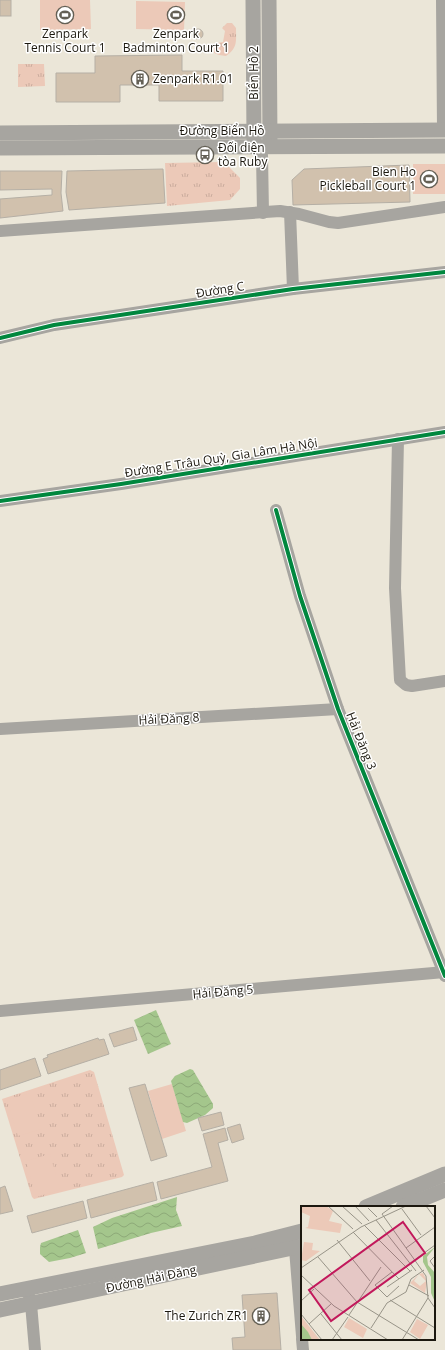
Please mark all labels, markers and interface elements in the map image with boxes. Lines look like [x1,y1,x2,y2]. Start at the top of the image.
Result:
sports icon: Zenpark Tennis Court 1 [55,5,75,25]
sports icon: Zenpark Badminton Court 1 [166,5,186,25]
place label: Zenpark Tennis Court 1 [24,25,106,56]
place label: Zenpark Badminton Court 1 [123,25,229,56]
street label: Biển Hồ 2 [245,46,262,100]
building icon: Zenpark R1.01 [130,69,150,89]
place label: Zenpark R1.01 [153,70,233,87]
street label: Đường Biển Hồ [179,122,265,139]
place label: Đối diện tòa Ruby [218,139,268,170]
bus stop icon: Đối diện tòa Ruby [195,145,215,165]
place label: Bien Ho Pickleball Court 1 [319,163,416,194]
sports icon: Bien Ho Pickleball Court 1 [419,169,439,189]
street label: Đường C [195,277,246,302]
street label: Đường E Trâu Quỳ, Gia Lâm Hà Nội [123,434,319,481]
street label: Hải Đăng 8 [138,708,200,729]
street label: Hải Đăng 3 [342,709,381,772]
street label: Hải Đăng 5 [192,980,254,1003]
inset map [301,1206,435,1340]
street label: Đường Hải Đăng [104,1261,198,1296]
building icon: The Zurich ZR1 [251,1306,271,1326]
place label: The Zurich ZR1 [165,1307,248,1324]

